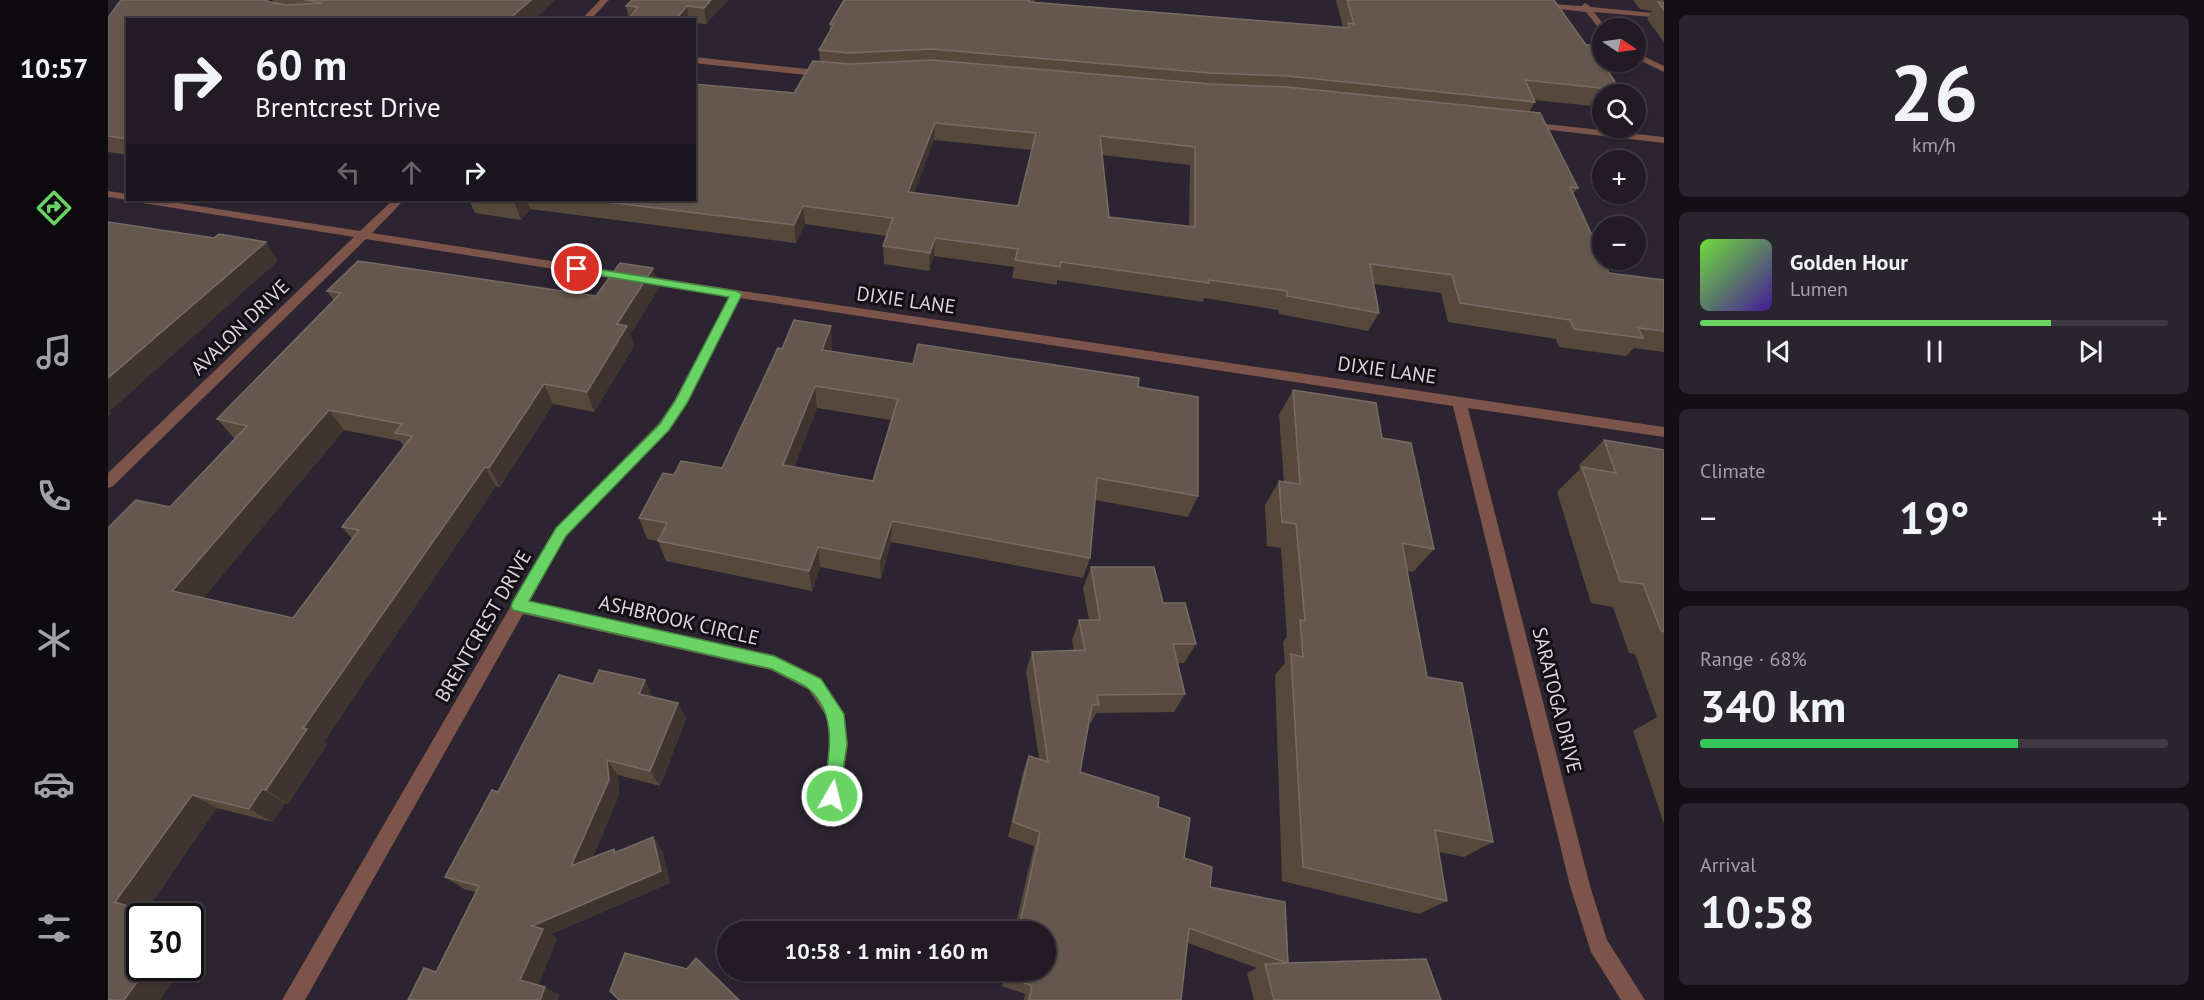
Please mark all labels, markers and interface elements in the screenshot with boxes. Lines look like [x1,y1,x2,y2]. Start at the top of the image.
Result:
north arrow [1592,18,1646,72]
map controls [1592,18,1646,270]
text: 60 m [255,37,347,92]
icon: right [156,42,234,120]
text: 26 [1890,42,1978,143]
text: 10:57 [20,51,88,85]
button: search [1592,84,1646,138]
text: Brentcrest Drive [255,90,441,124]
text: km/h [1912,132,1956,158]
button: + [1592,150,1646,204]
icon: left [332,156,365,189]
icon: ahead [395,156,428,189]
icon: right [458,156,491,189]
icon: directions [33,187,75,229]
button: − [1592,216,1646,270]
pin [551,243,602,294]
text: Golden Hour [1790,248,1908,276]
icon: arrive [560,252,593,285]
street label: AVALON DRIVE [185,273,295,381]
text: Lumen [1790,276,1848,302]
street label: DIXIE LANE [855,280,957,320]
icon: music [33,331,75,373]
icon: previous [1762,335,1795,368]
icon: pause [1918,335,1951,368]
icon: next [2074,335,2107,368]
street label: DIXIE LANE [1336,350,1438,390]
text: Climate [1700,458,1766,484]
icon: phone [33,475,75,517]
text: 19° [1899,488,1969,546]
text: − [1700,496,1717,539]
text: + [2151,496,2168,539]
street label: BRENTCREST DRIVE [429,545,537,707]
street label: ASHBROOK CIRCLE [596,589,762,651]
icon: climate [33,619,75,661]
street label: SARATOGA DRIVE [1526,624,1588,776]
text: Range · 68% [1700,646,1807,672]
text: 340 km [1700,676,1846,734]
icon: car [33,763,75,805]
position arrow [800,764,864,828]
text: Arrival [1700,852,1756,878]
text: 10:58 [1700,882,1814,940]
speed limit sign: 30 [126,903,204,981]
icon: filters [33,907,75,949]
text: 10:58 · 1 min · 160 m [785,937,988,965]

